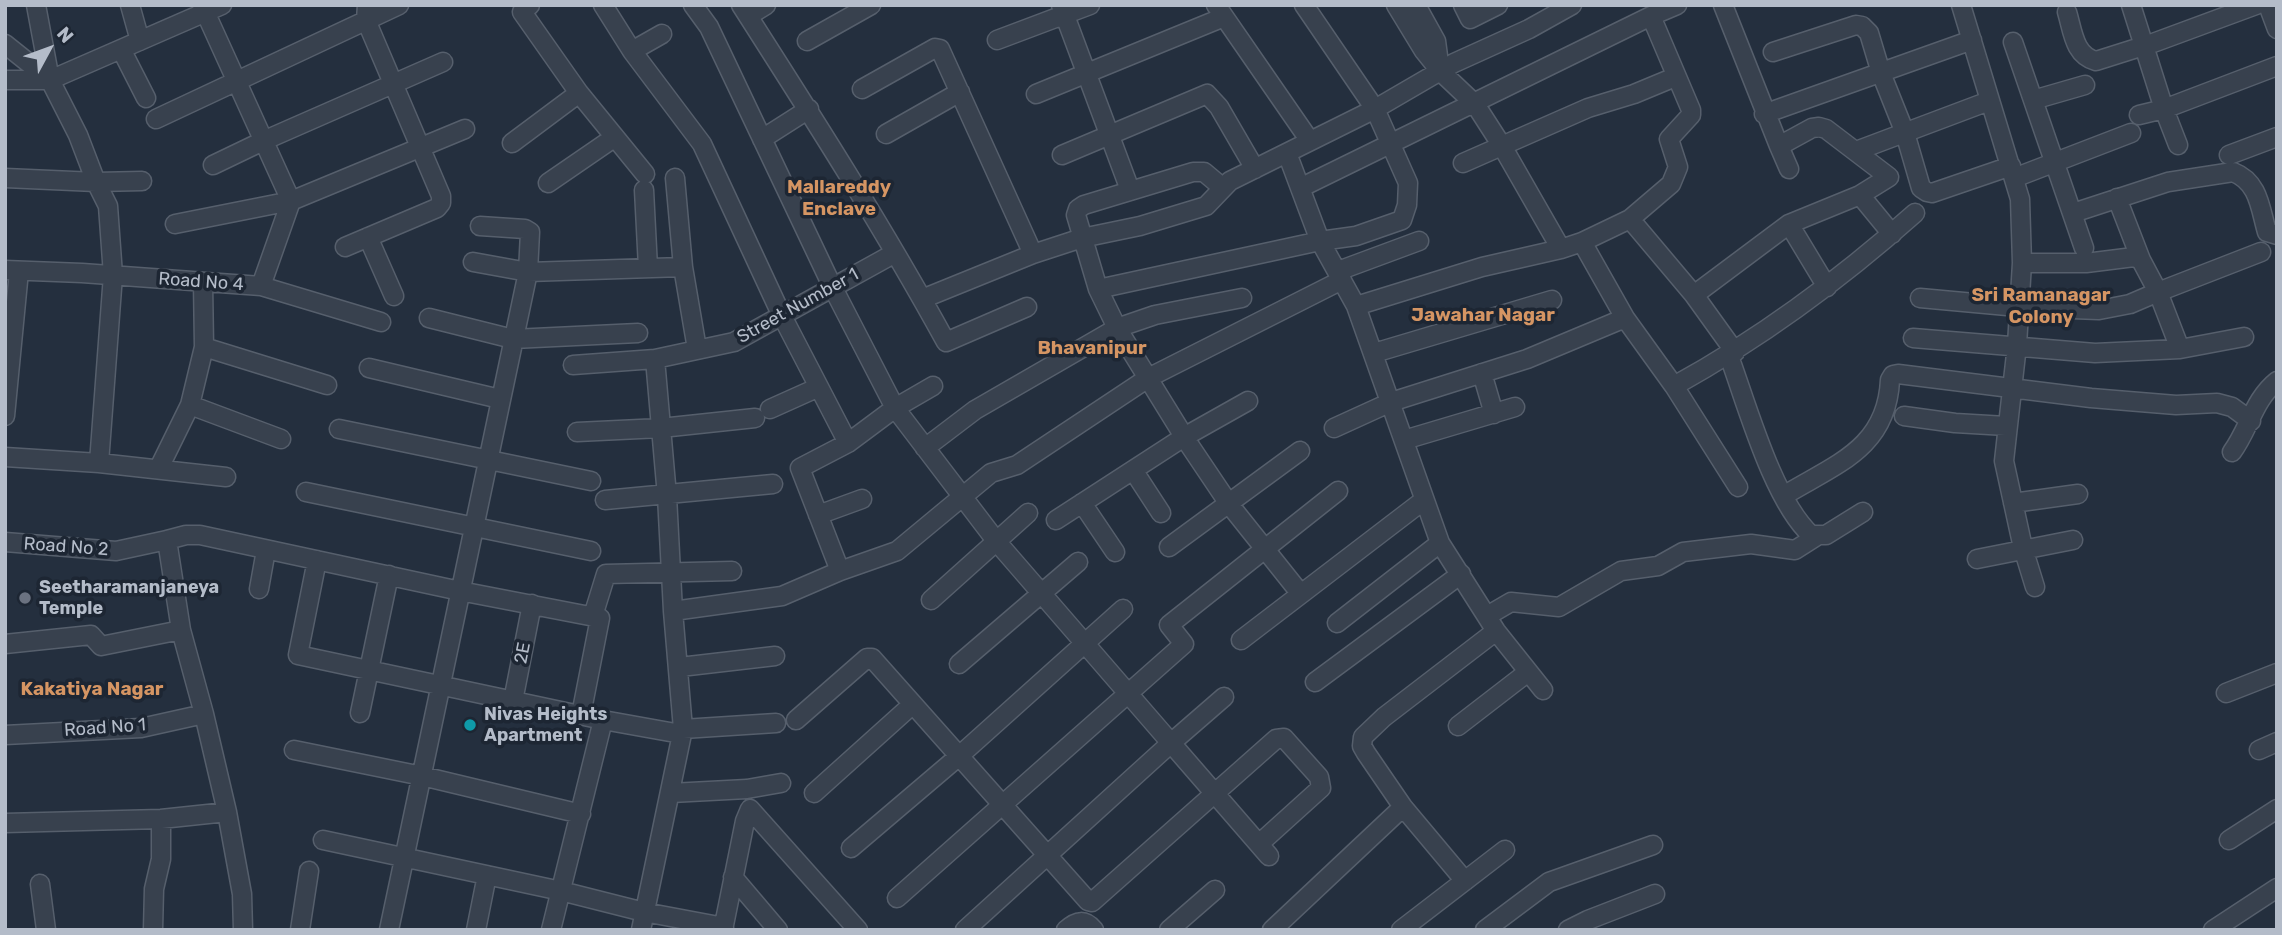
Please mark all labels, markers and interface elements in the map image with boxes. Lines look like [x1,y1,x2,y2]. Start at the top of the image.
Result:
north arrow [14,14,84,84]
text: N [52,22,78,48]
district label: Mallareddy Enclave [787,177,891,221]
street label: Street Number 1 [733,264,863,348]
street label: Road No 4 [158,268,244,296]
district label: Sri Ramanagar Colony [1972,285,2110,329]
district label: Jawahar Nagar [1411,305,1555,327]
district label: Bhavanipur [1037,338,1147,360]
street label: Road No 2 [23,533,109,561]
place label: Seetharamanjaneya Temple [39,577,219,620]
marker: Seetharamanjaneya Temple [17,590,33,606]
street label: 2E [510,640,536,666]
district label: Kakatiya Nagar [21,679,163,701]
place label: Nivas Heights Apartment [484,704,607,746]
street label: Road No 1 [63,714,147,742]
marker: Nivas Heights Apartment [462,717,478,733]

